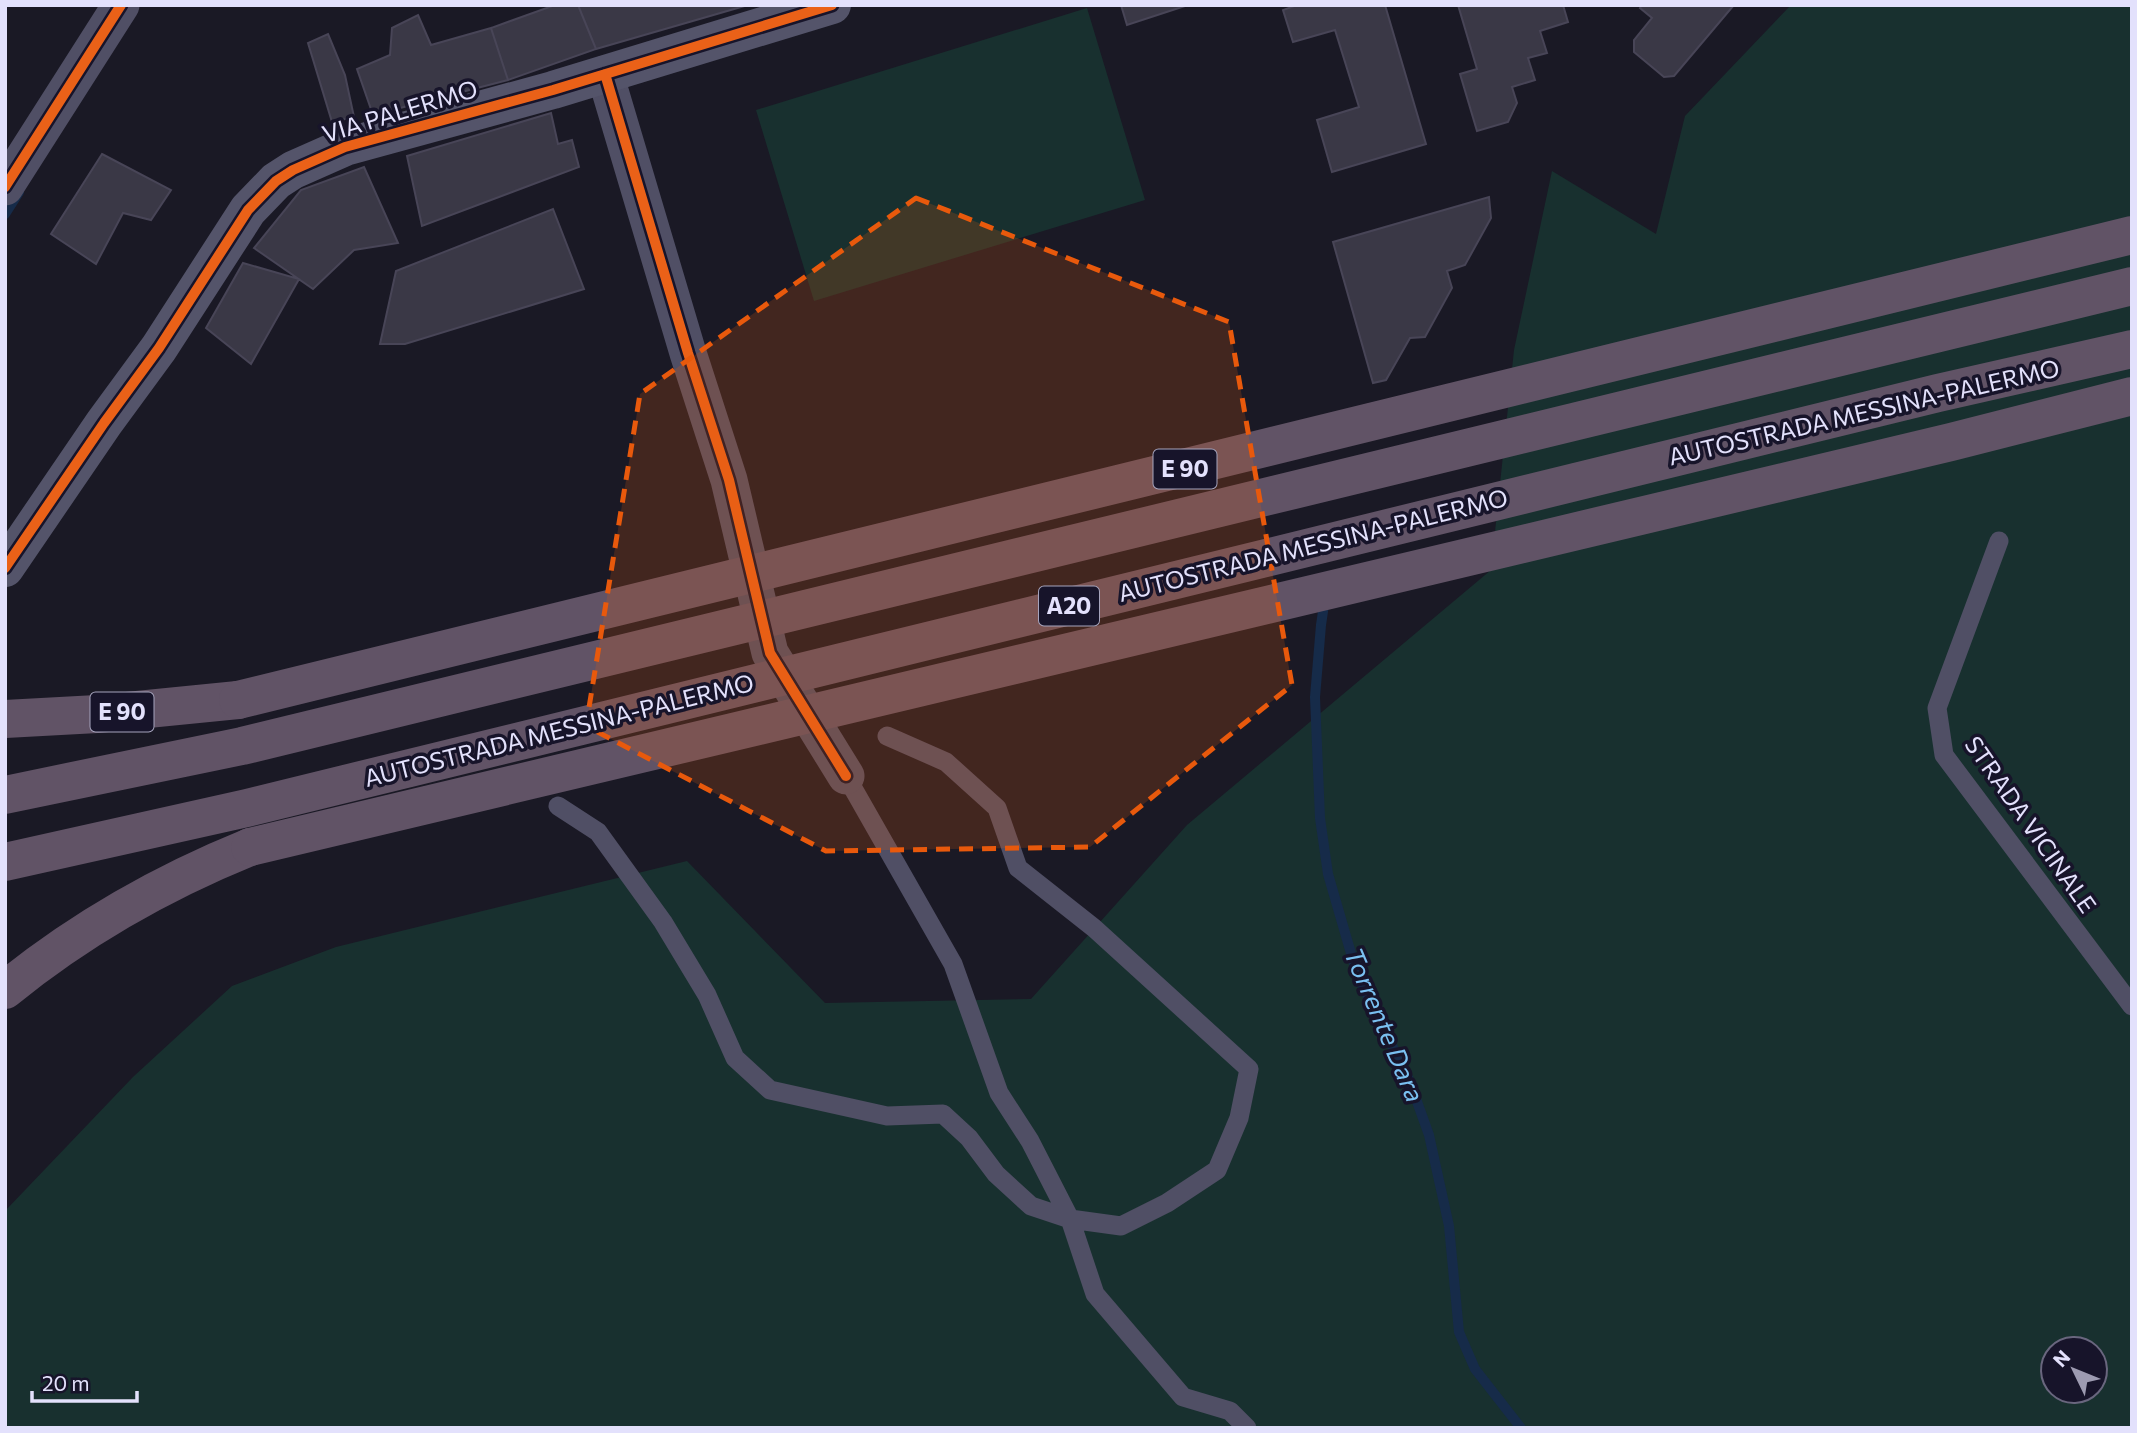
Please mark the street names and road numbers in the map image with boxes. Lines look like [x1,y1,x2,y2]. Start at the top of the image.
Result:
street label: VIA PALERMO [318,73,481,148]
street label: AUTOSTRADA MESSINA-PALERMO [1665,352,2062,471]
road number: E 90 [1154,449,1216,489]
street label: AUTOSTRADA MESSINA-PALERMO [1115,482,1510,607]
road number: A20 [1039,586,1099,626]
street label: AUTOSTRADA MESSINA-PALERMO [361,667,756,792]
road number: E 90 [90,692,154,732]
street label: STRADA VICINALE [1959,730,2103,918]

